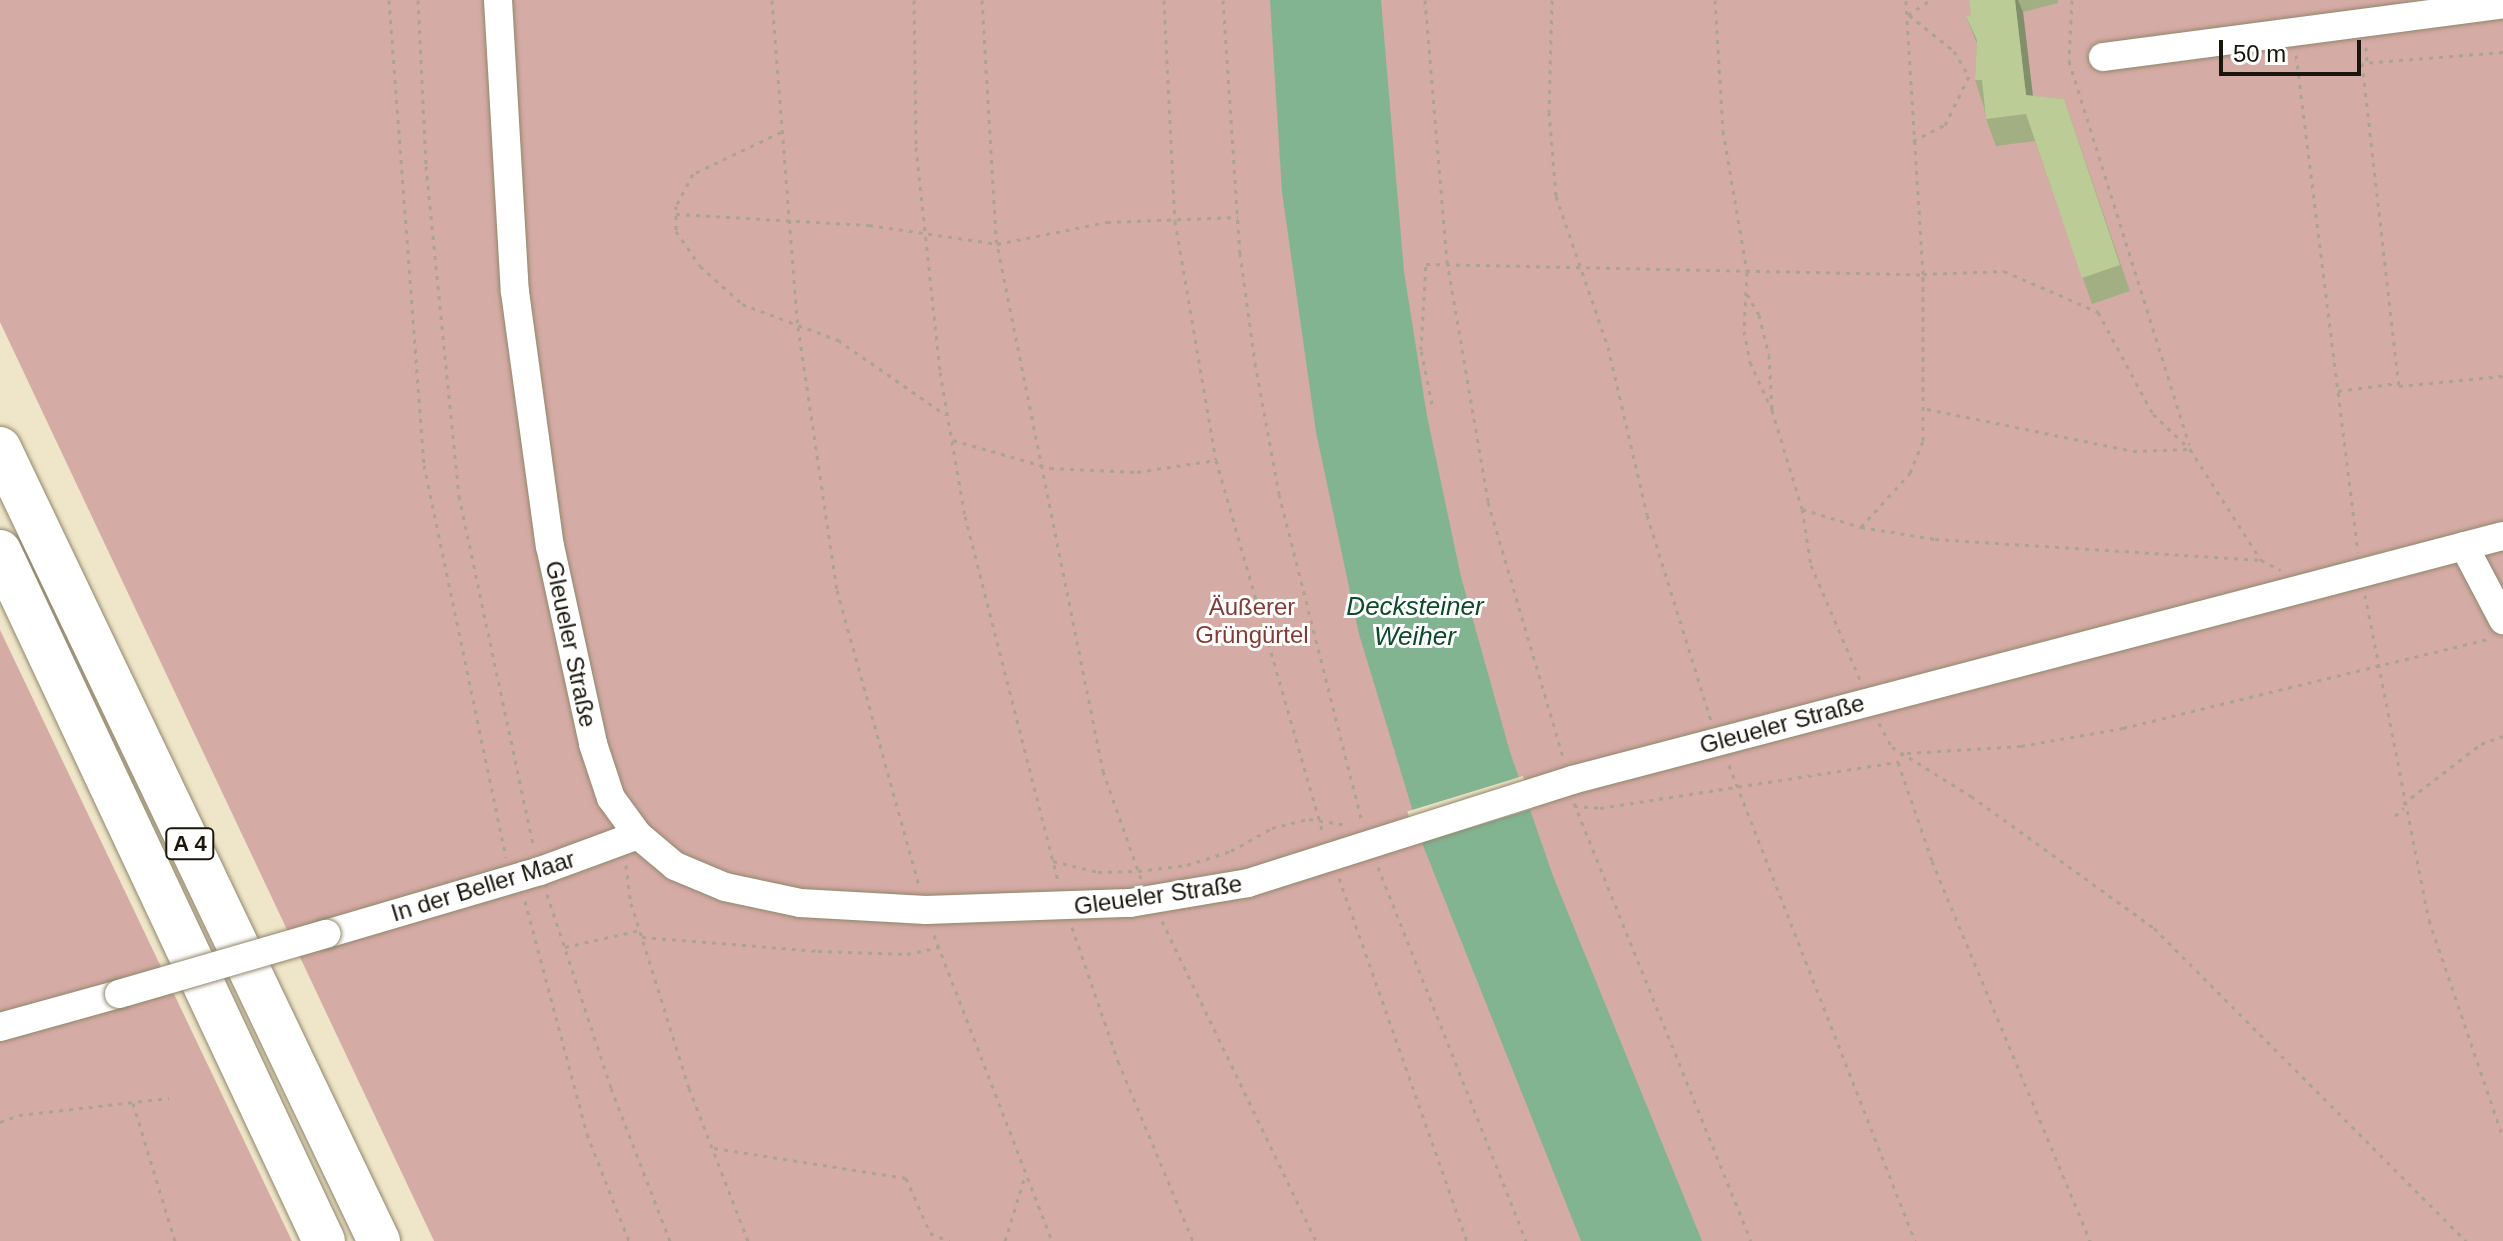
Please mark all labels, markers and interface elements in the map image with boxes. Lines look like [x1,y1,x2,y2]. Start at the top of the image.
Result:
scale bar [2223,24,2365,74]
text: 50 m [2233,40,2286,67]
street label: Gleueler Straße [539,558,603,730]
water label: Decksteiner Weiher [1346,591,1484,652]
park label: Äußerer Grüngürtel [1195,593,1309,649]
street label: Gleueler Straße [1696,688,1868,760]
road number: A 4 [164,826,216,862]
street label: In der Beller Maar [388,844,578,928]
street label: Gleueler Straße [1072,869,1244,921]

